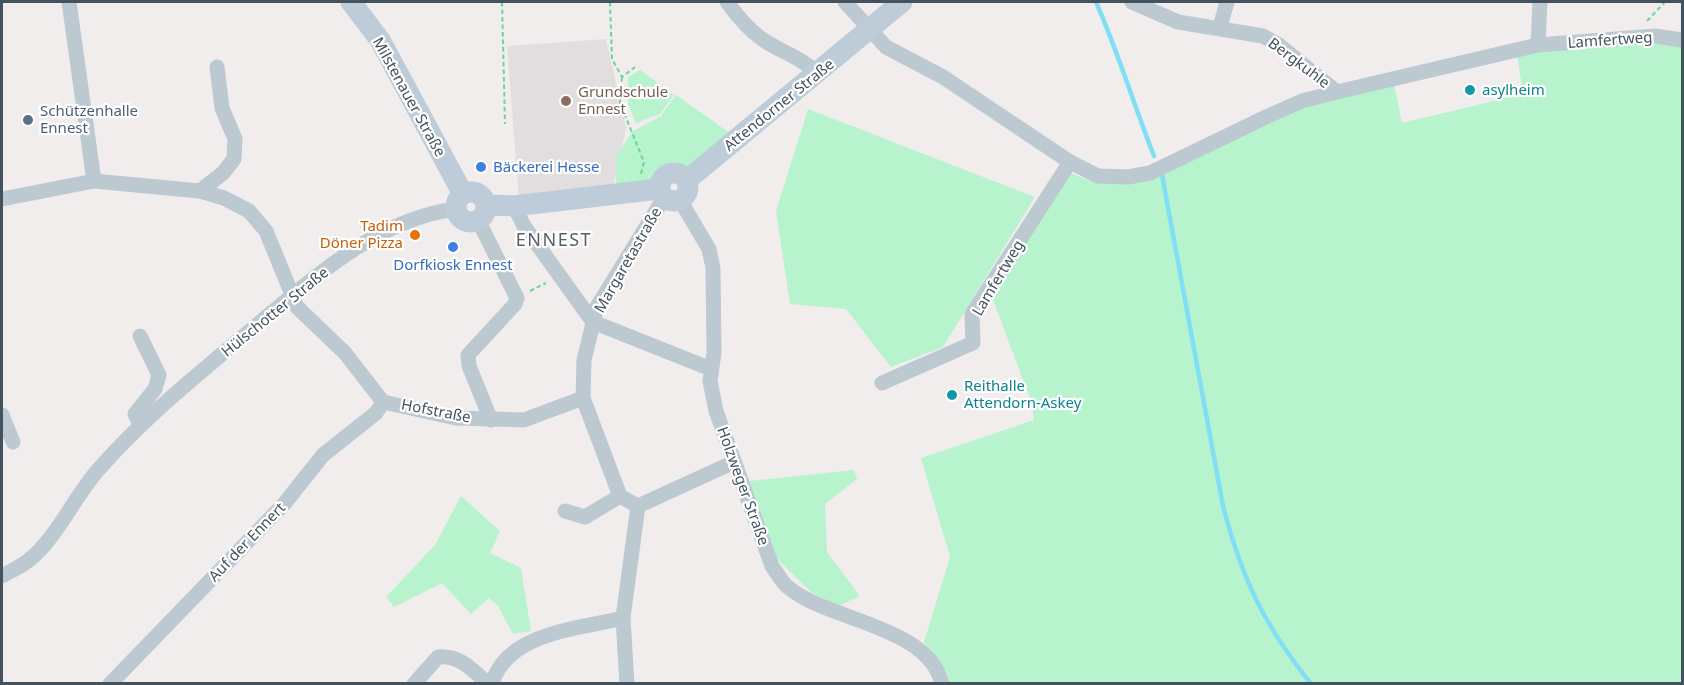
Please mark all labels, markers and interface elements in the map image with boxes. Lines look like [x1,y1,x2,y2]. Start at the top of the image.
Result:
street label: Lamfertweg [1567,26,1653,52]
street label: Bergkuhle [1265,32,1335,92]
street label: Milstenauer Straße [369,33,451,160]
street label: Attendorner Straße [719,54,838,155]
place label: asylheim [1482,79,1545,99]
place label: Grundschule Ennest [578,81,668,118]
marker: asylheim [1463,83,1477,97]
marker: Grundschule Ennest [559,94,573,108]
place label: Schützenhalle Ennest [40,100,138,137]
marker: Schützenhalle Ennest [21,113,35,127]
place label: Bäckerei Hesse [493,156,599,176]
marker: Bäckerei Hesse [474,160,488,174]
street label: Margaretastraße [589,203,665,316]
place label: Tadim Döner Pizza [320,215,403,252]
district label: ENNEST [516,227,592,251]
marker: Tadim Döner Pizza [408,228,422,242]
street label: Lamfertweg [967,236,1028,319]
marker: Dorfkiosk Ennest [446,240,460,254]
place label: Dorfkiosk Ennest [393,254,513,274]
street label: Hülschotter Straße [217,262,332,361]
place label: Reithalle Attendorn-Askey [964,375,1082,412]
marker: Reithalle Attendorn-Askey [945,388,959,402]
street label: Hofstraße [400,394,473,427]
street label: Holzweger Straße [713,423,775,548]
street label: Auf der Ennert [203,497,290,585]

